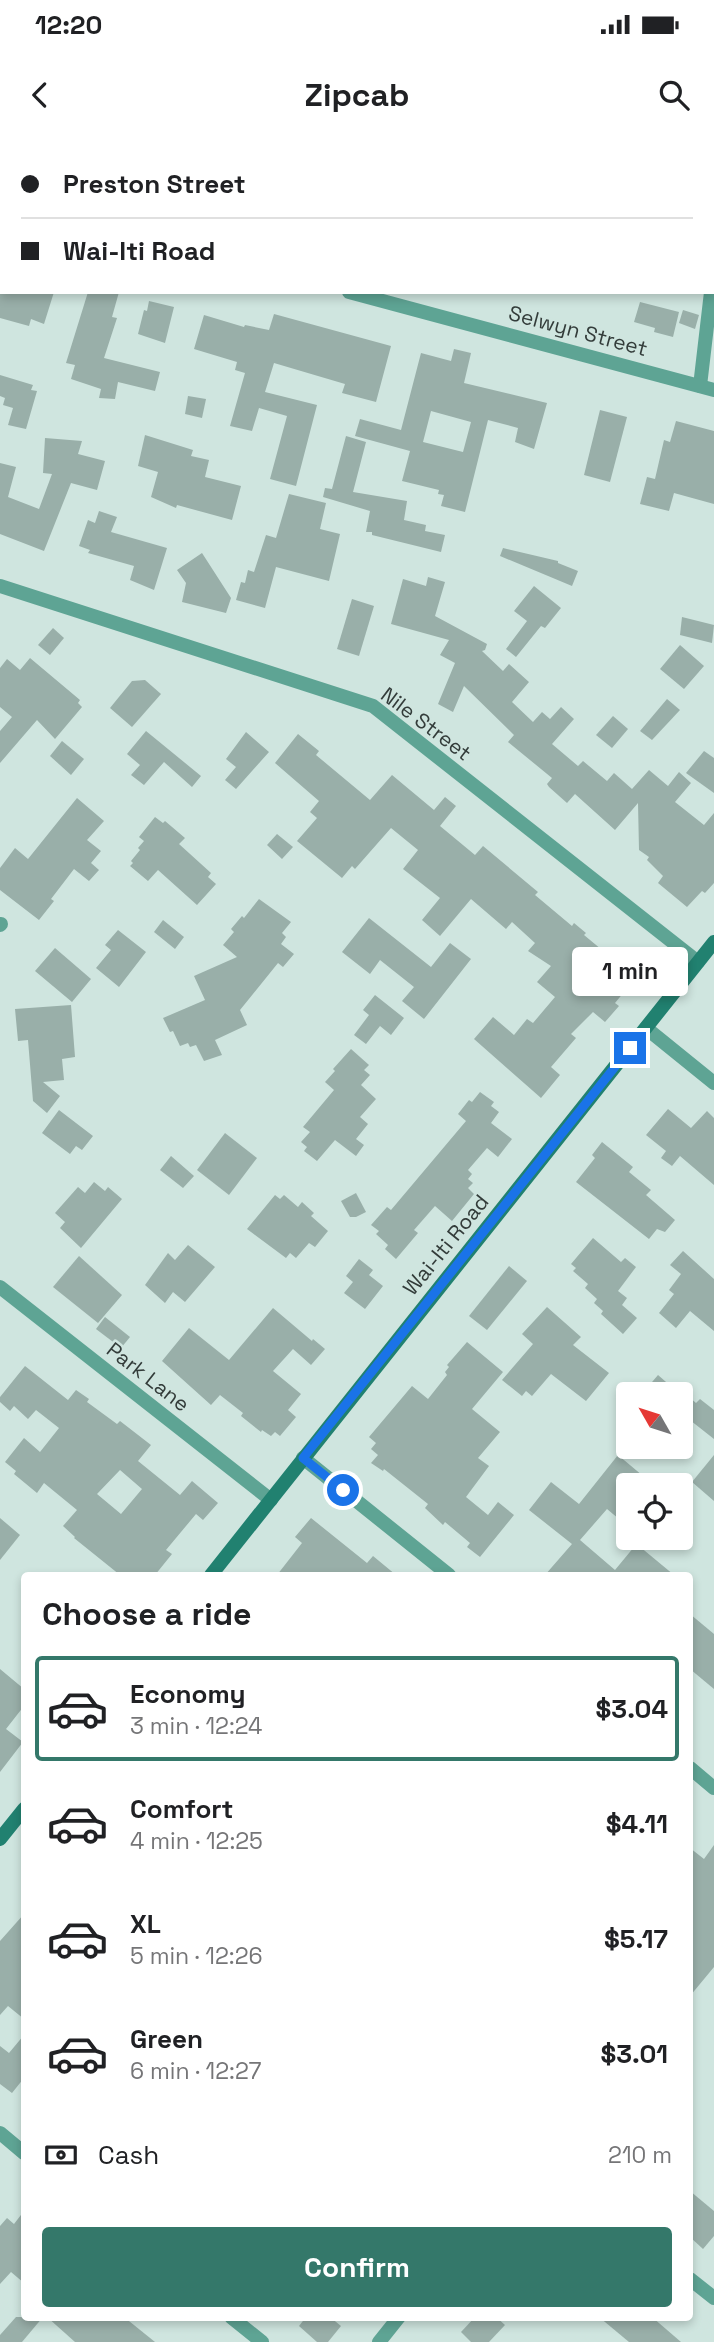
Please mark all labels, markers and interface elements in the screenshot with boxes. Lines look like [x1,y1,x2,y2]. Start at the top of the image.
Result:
text: 12:20 [35,8,102,42]
text: Zipcab [304,75,410,115]
icon: back [21,76,59,114]
icon: search [655,76,693,114]
text: Preston Street [63,167,246,201]
text: Wai-Iti Road [63,234,215,268]
street label: Selwyn Street [506,299,650,362]
street label: Nile Street [376,681,477,766]
callout: 1 min [572,946,688,996]
text: 1 min [602,956,658,986]
route end [614,1032,646,1064]
street label: Wai-Iti Road [397,1189,494,1301]
street label: Park Lane [101,1336,195,1417]
north arrow [616,1382,693,1460]
map controls [616,1382,693,1550]
button: locate [616,1473,693,1550]
route start [327,1474,359,1506]
text: Choose a ride [42,1594,252,1634]
icon: car [46,1677,109,1740]
text: Economy [130,1677,246,1711]
text: $3.04 [596,1692,668,1726]
text: 3 min · 12:24 [130,1711,262,1741]
icon: car [46,1792,109,1855]
text: Comfort [130,1792,233,1826]
text: $4.11 [606,1807,668,1841]
text: 4 min · 12:25 [130,1826,263,1856]
icon: car [46,1907,109,1970]
text: XL [130,1907,161,1941]
text: $5.17 [604,1922,668,1956]
text: 5 min · 12:26 [130,1941,263,1971]
icon: car [46,2022,109,2085]
text: Green [130,2022,203,2056]
text: $3.01 [600,2037,668,2071]
text: 6 min · 12:27 [130,2056,262,2086]
icon: cash [42,2136,80,2174]
text: Cash [98,2138,159,2172]
text: 210 m [608,2140,672,2170]
button: Confirm [42,2227,672,2307]

